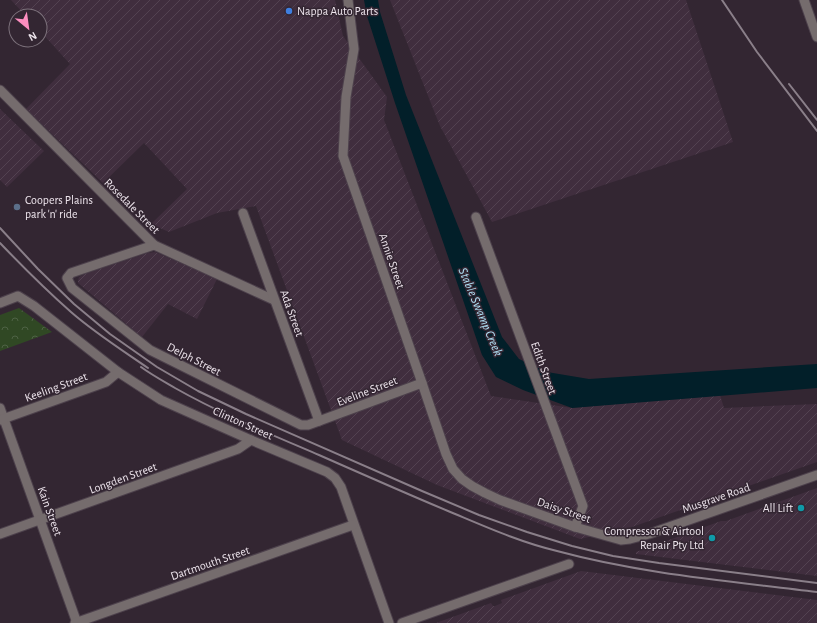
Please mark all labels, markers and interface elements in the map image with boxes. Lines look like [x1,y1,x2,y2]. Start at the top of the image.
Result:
place label: Nappa Auto Parts [297,5,378,17]
marker: Nappa Auto Parts [284,6,294,16]
north arrow [8,8,48,48]
text: N [27,30,39,43]
street label: Rosedale Street [102,176,162,236]
place label: Coopers Plains park 'n' ride [25,194,93,220]
marker: Coopers Plains park 'n' ride [12,202,22,212]
street label: Annie Street [377,232,407,290]
water label: Stable Swamp Creek [456,266,504,358]
street label: Ada Street [278,288,306,338]
street label: Delph Street [165,340,223,378]
street label: Edith Street [529,340,559,396]
street label: Keeling Street [23,370,89,404]
street label: Eveline Street [335,374,399,408]
street label: Clinton Street [211,404,275,442]
street label: Longden Street [88,460,158,496]
street label: Musgrave Road [680,481,752,515]
street label: Kain Street [36,485,64,537]
street label: Daisy Street [535,495,593,526]
place label: All Lift [763,502,793,514]
marker: All Lift [796,503,806,513]
place label: Compressor & Airtool Repair Pty Ltd [604,525,704,552]
marker: Compressor & Airtool Repair Pty Ltd [707,533,717,543]
street label: Dartmouth Street [169,544,251,582]

